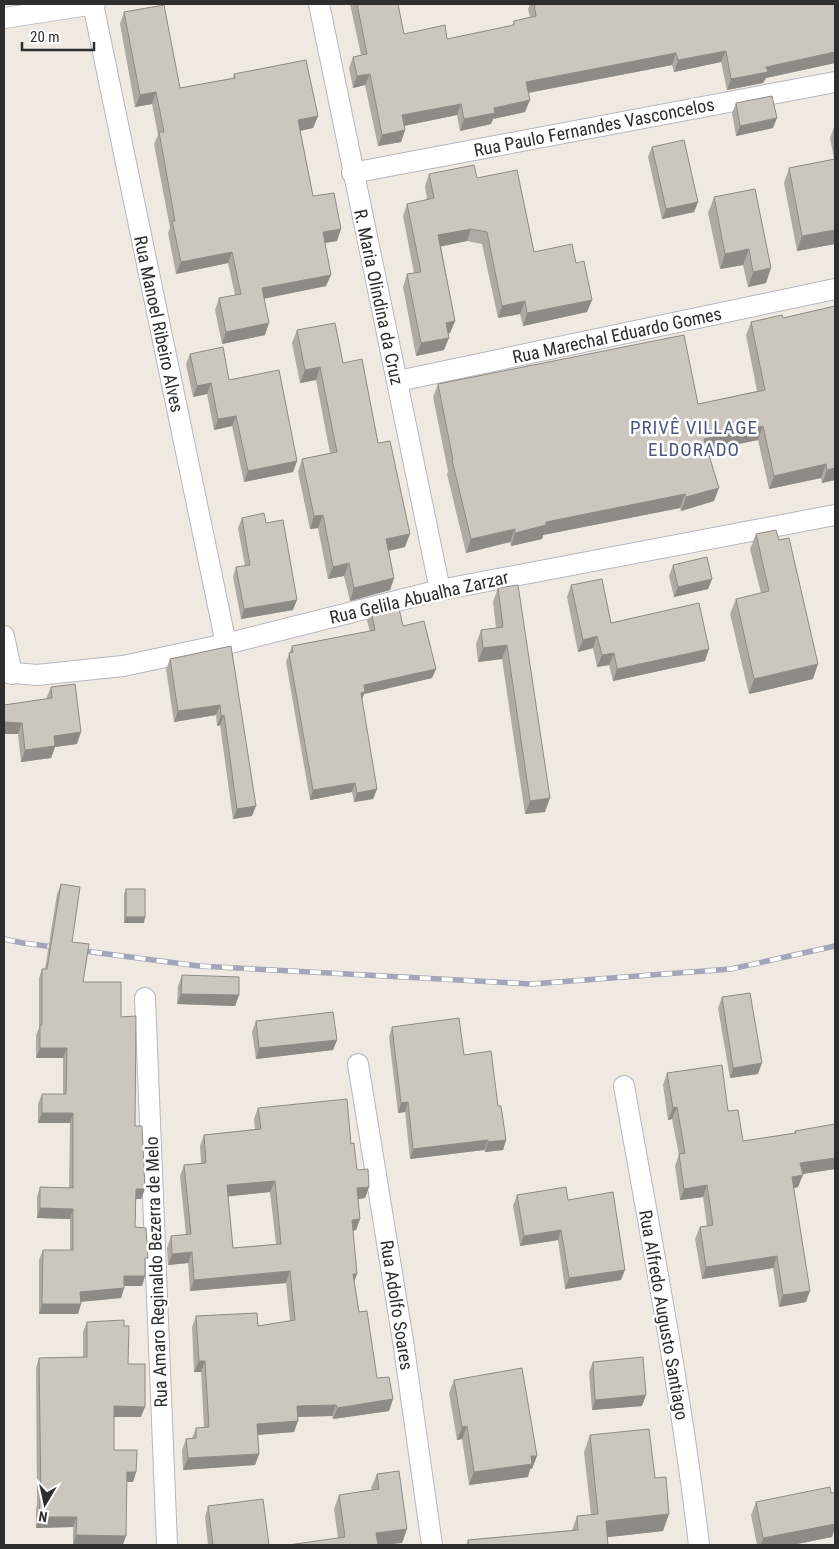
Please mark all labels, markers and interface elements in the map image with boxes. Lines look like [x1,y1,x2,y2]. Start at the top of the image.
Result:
scale bar [22,20,95,52]
text: 20 m [30,28,60,46]
street label: Rua Paulo Fernandes Vasconcelos [472,93,716,161]
street label: R. Maria Olindina da Cruz [350,207,408,387]
street label: Rua Manoel Ribeiro Alves [130,234,188,414]
street label: Rua Marechal Eduardo Gomes [511,303,723,367]
district label: PRIVÊ VILLAGE ELDORADO [630,416,758,461]
street label: Rua Gelila Abualha Zarzar [328,566,511,628]
street label: Rua Amaro Reginaldo Bezerra de Melo [141,1136,171,1408]
street label: Rua Alfredo Augusto Santiago [635,1208,693,1422]
street label: Rua Adolfo Soares [376,1239,418,1371]
north arrow [20,1479,70,1529]
text: N [37,1508,48,1525]

